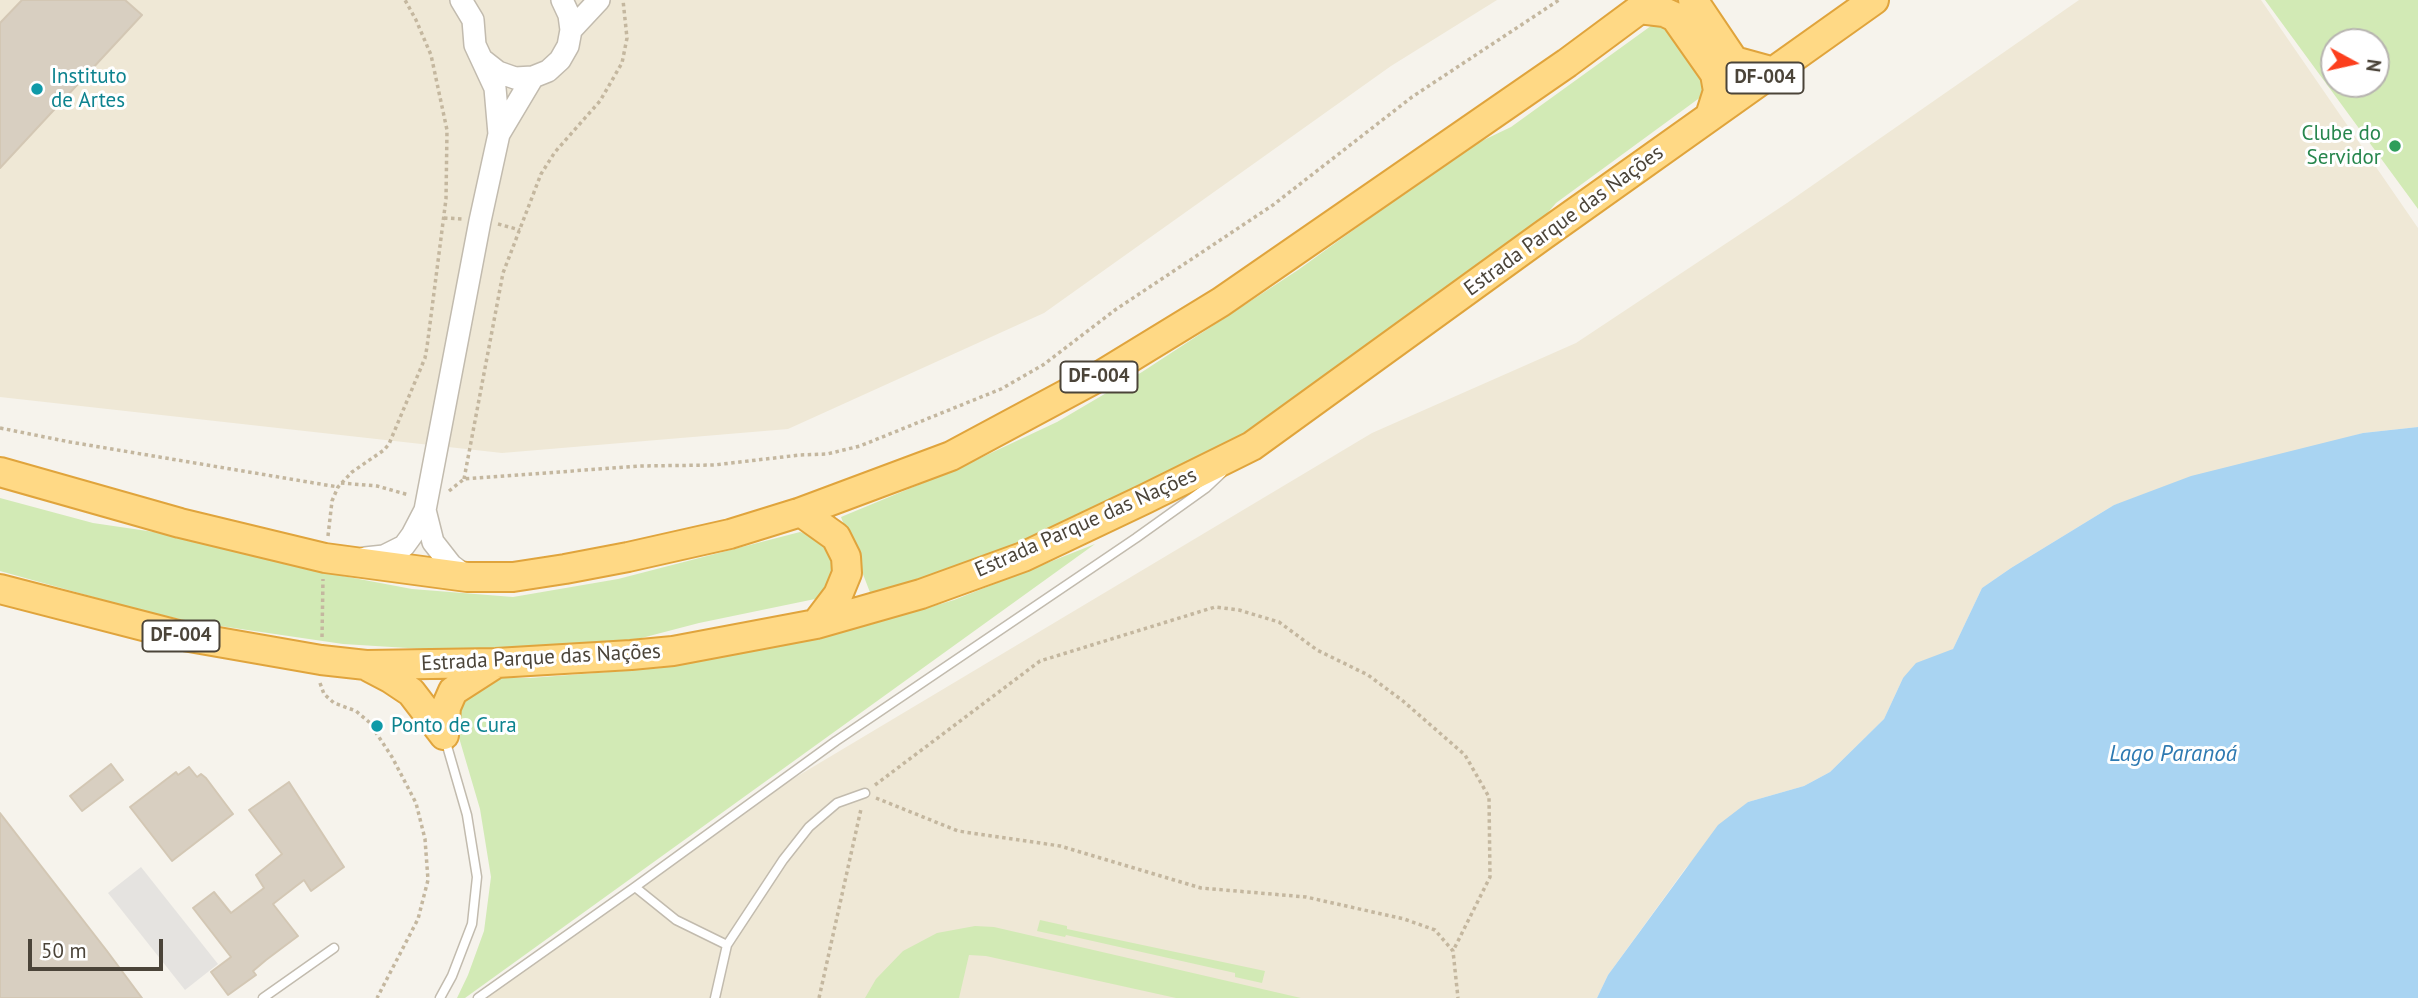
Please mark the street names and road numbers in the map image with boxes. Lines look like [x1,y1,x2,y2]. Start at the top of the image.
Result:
road number: DF-004 [1726,62,1803,94]
street label: Estrada Parque das Nações [1460,140,1668,302]
road number: DF-004 [1060,362,1138,392]
street label: Estrada Parque das Nações [971,463,1201,583]
road number: DF-004 [142,621,220,652]
street label: Estrada Parque das Nações [421,639,661,677]

